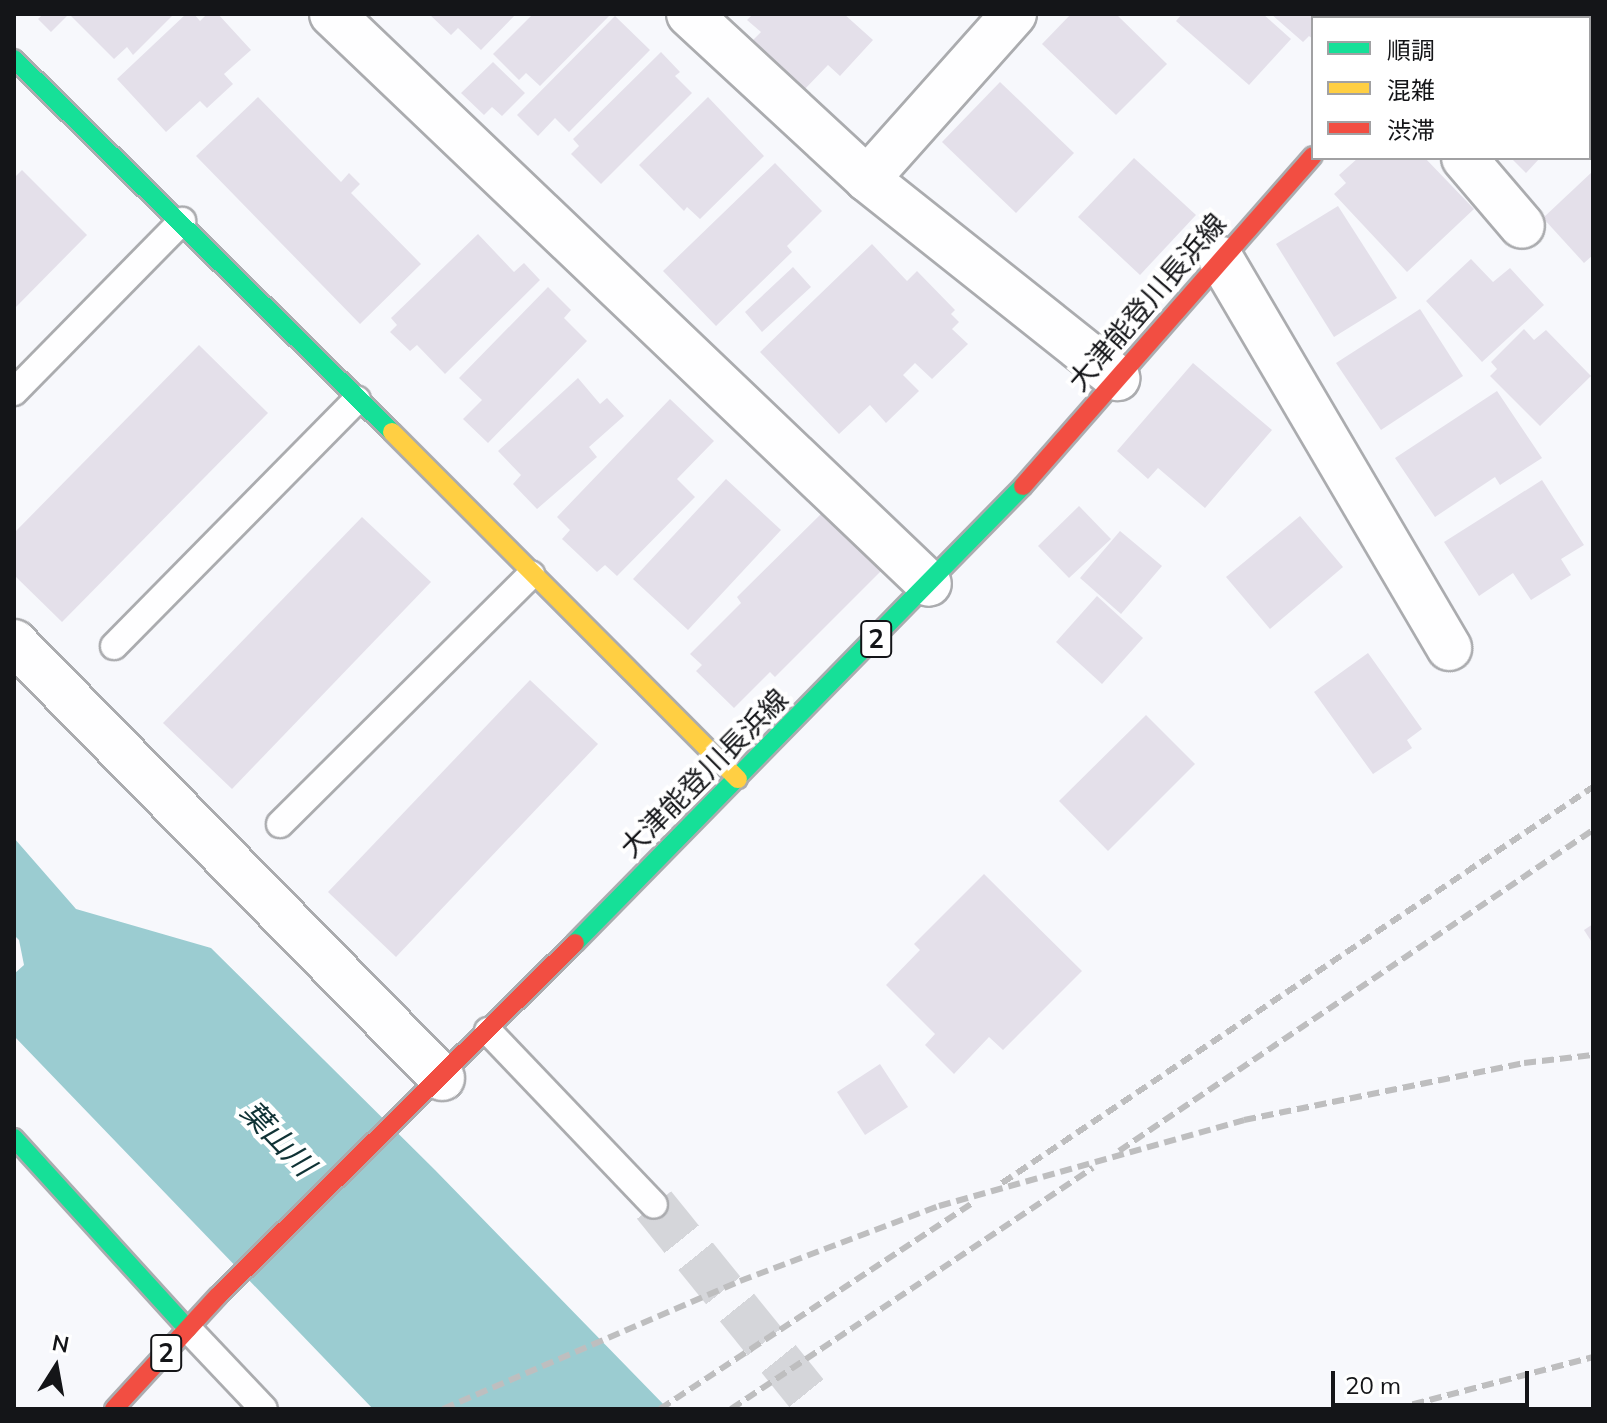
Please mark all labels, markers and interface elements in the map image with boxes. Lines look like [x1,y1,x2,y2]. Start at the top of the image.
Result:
legend [1311,16,1591,160]
text: 順調 [1387,35,1435,65]
text: 混雑 [1387,75,1435,105]
text: 渋滞 [1387,115,1435,145]
street label: 大津能登川長浜線 [1061,206,1233,398]
road number: 2 [860,617,892,661]
street label: 大津能登川長浜線 [613,682,795,864]
water label: 葉山川 [234,1093,322,1183]
north arrow [16,1327,96,1407]
text: N [50,1328,71,1359]
road number: 2 [150,1331,182,1375]
scale bar [1335,1355,1533,1405]
text: 20 m [1345,1370,1401,1400]

